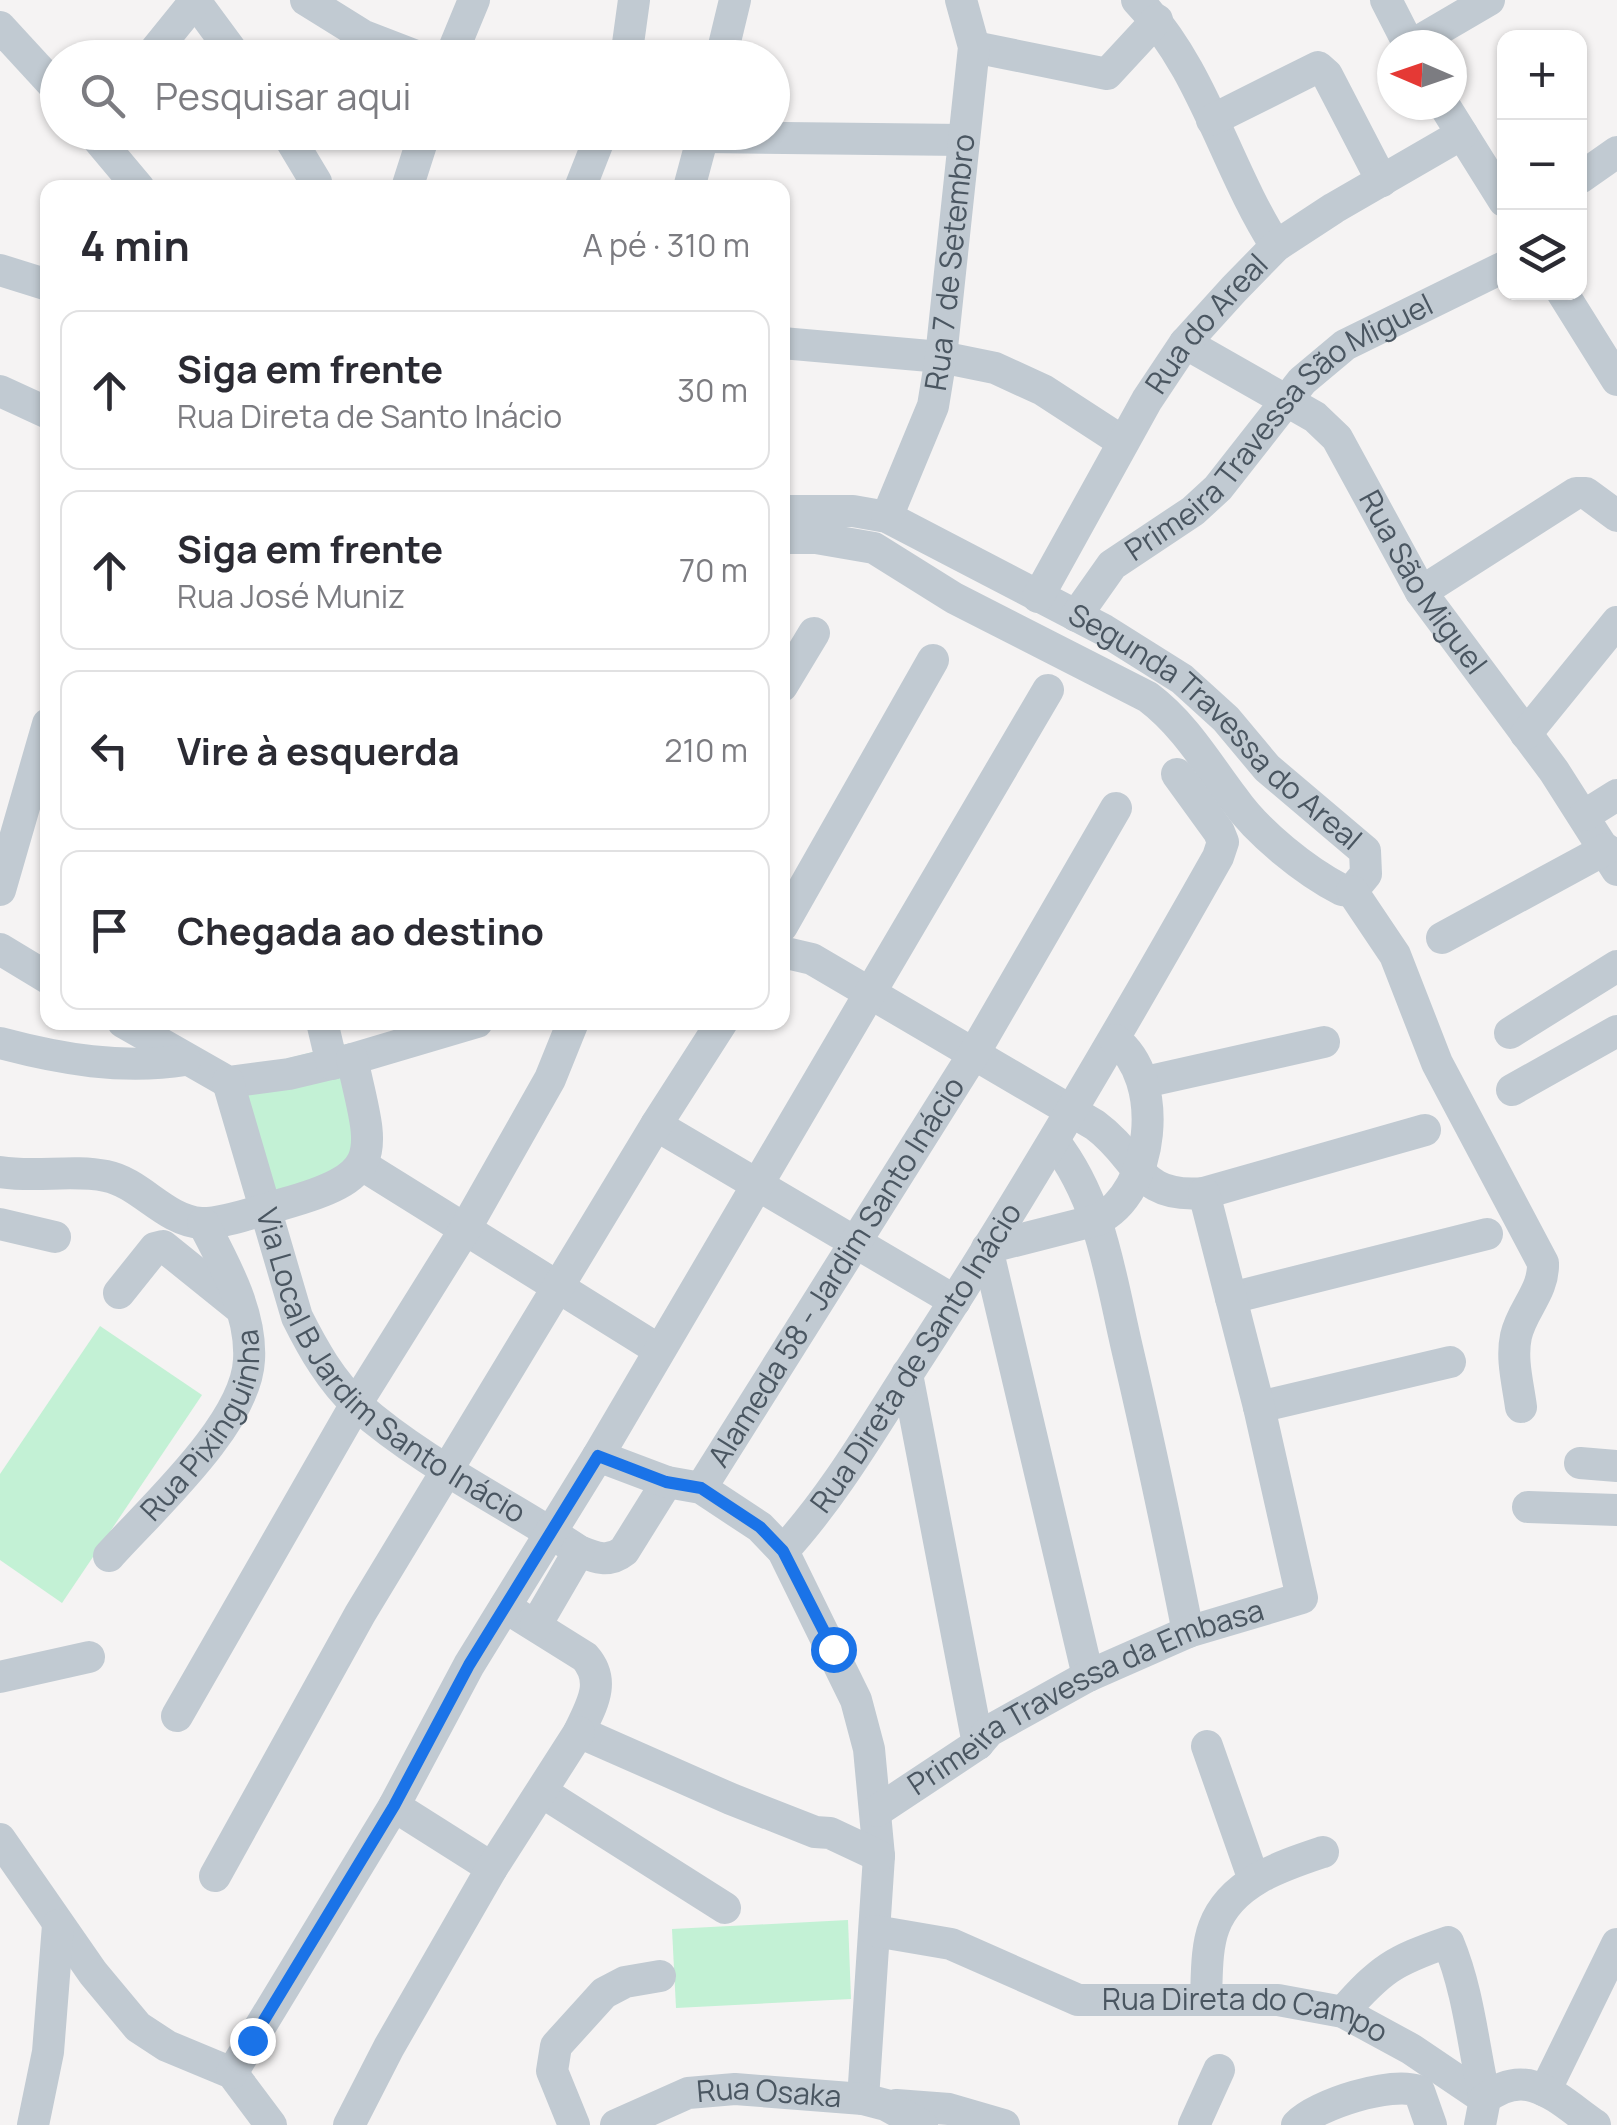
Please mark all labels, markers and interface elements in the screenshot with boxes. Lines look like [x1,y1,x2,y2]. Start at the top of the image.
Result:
north arrow [1377,30,1467,120]
map controls [1497,30,1587,300]
button: + [1497,30,1587,120]
search box [40,40,790,150]
icon: search [75,68,130,123]
text: Pesquisar aqui [155,69,411,121]
button: − [1497,120,1587,210]
street label: Rua 7 de Setembro [914,132,984,393]
button: layers [1497,210,1587,300]
text: 4 min [80,216,190,274]
text: A pé · 310 m [582,223,750,267]
street label: Rua do Areal [1135,244,1276,401]
street label: Primeira Travessa São Miguel [1116,283,1439,570]
text: Siga em frente [177,342,443,394]
icon: ahead [82,363,137,418]
text: 30 m [677,368,748,412]
text: Rua Direta de Santo Inácio [177,394,562,438]
street label: Rua São Miguel [1350,482,1497,682]
text: Siga em frente [177,522,443,574]
icon: ahead [82,543,137,598]
text: 70 m [679,548,748,592]
text: Rua José Muniz [177,574,405,618]
street label: Segunda Travessa do Areal [1062,593,1371,859]
icon: left [82,723,137,778]
text: Vire à esquerda [177,724,460,776]
text: 210 m [664,728,748,772]
icon: arrive [82,903,137,958]
text: Chegada ao destino [177,904,544,956]
street label: Alameda 58 - Jardim Santo Inácio [697,1068,973,1474]
street label: Rua Direta de Santo Inácio [800,1194,1030,1521]
street label: Via Local B Jardim Santo Inácio [247,1203,534,1532]
street label: Rua Pixinguinha [131,1327,268,1529]
street label: Primeira Travessa da Embasa [899,1589,1268,1804]
route start [811,1627,857,1673]
street label: Rua Direta do Campo [1102,1977,1396,2052]
route end [230,2018,276,2064]
street label: Rua Osaka [695,2067,843,2116]

